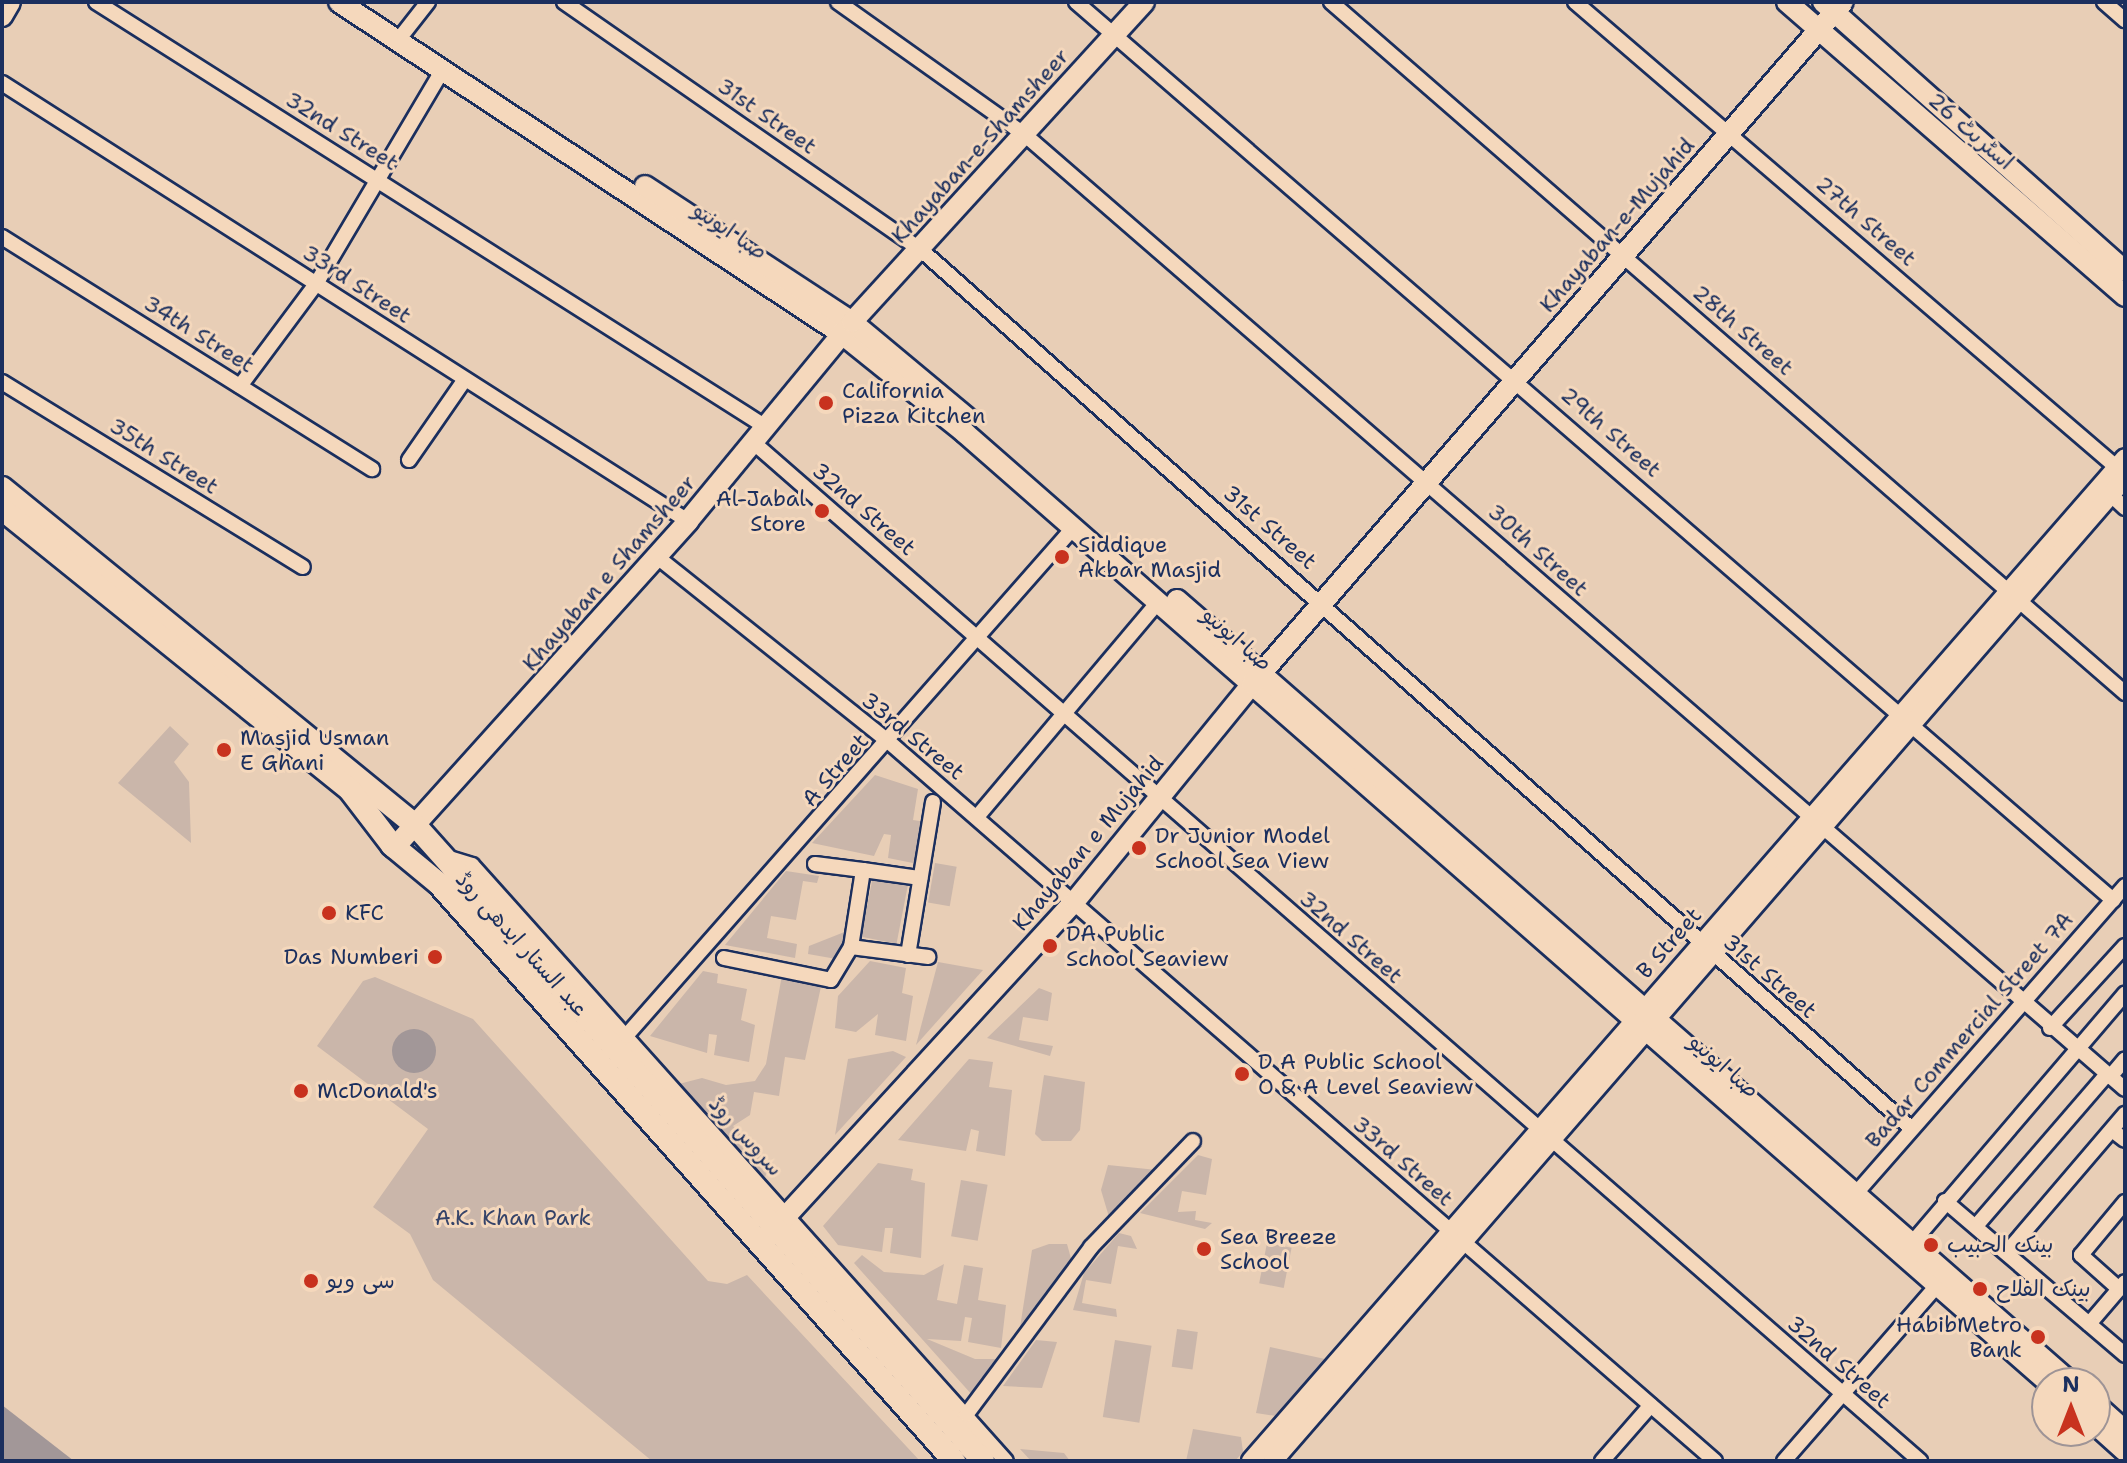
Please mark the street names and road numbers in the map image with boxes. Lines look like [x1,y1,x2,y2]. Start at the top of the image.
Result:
street label: Khayaban-e-Shamsheer [886,43,1074,249]
street label: 31st Street [712,72,822,160]
street label: 32nd Street [281,86,403,176]
street label: اسٹریٹ 26 [1923,87,2019,175]
street label: Khayaban-e-Mujahid [1534,132,1700,318]
street label: 27th Street [1811,170,1921,272]
street label: صبا ایونیو [688,197,772,265]
street label: 33rd Street [298,239,416,329]
street label: 28th Street [1687,279,1799,381]
street label: 34th Street [139,290,259,378]
street label: 29th Street [1555,381,1667,483]
street label: 35th Street [105,412,223,500]
street label: 32nd Street [807,457,921,561]
street label: Khayaban e Shamsheer [517,470,701,676]
street label: 31st Street [1218,479,1322,575]
street label: 30th Street [1483,498,1593,602]
street label: صبا ایونیو [1197,602,1277,676]
street label: 33rd Street [856,687,970,785]
street label: A Street [796,728,874,812]
street label: Khayaban e Mujahid [1007,750,1169,936]
street label: عبد الستار ایدھی روڈ [450,866,594,1022]
street label: 32nd Street [1294,885,1408,989]
street label: B Street [1631,902,1707,984]
street label: Badar Commercial Street 7A [1860,907,2078,1153]
street label: 31st Street [1718,928,1822,1024]
street label: صبا ایونیو [1684,1029,1764,1103]
street label: سروس روڈ [703,1091,789,1181]
street label: 33rd Street [1347,1110,1459,1212]
street label: 32nd Street [1782,1310,1896,1414]

